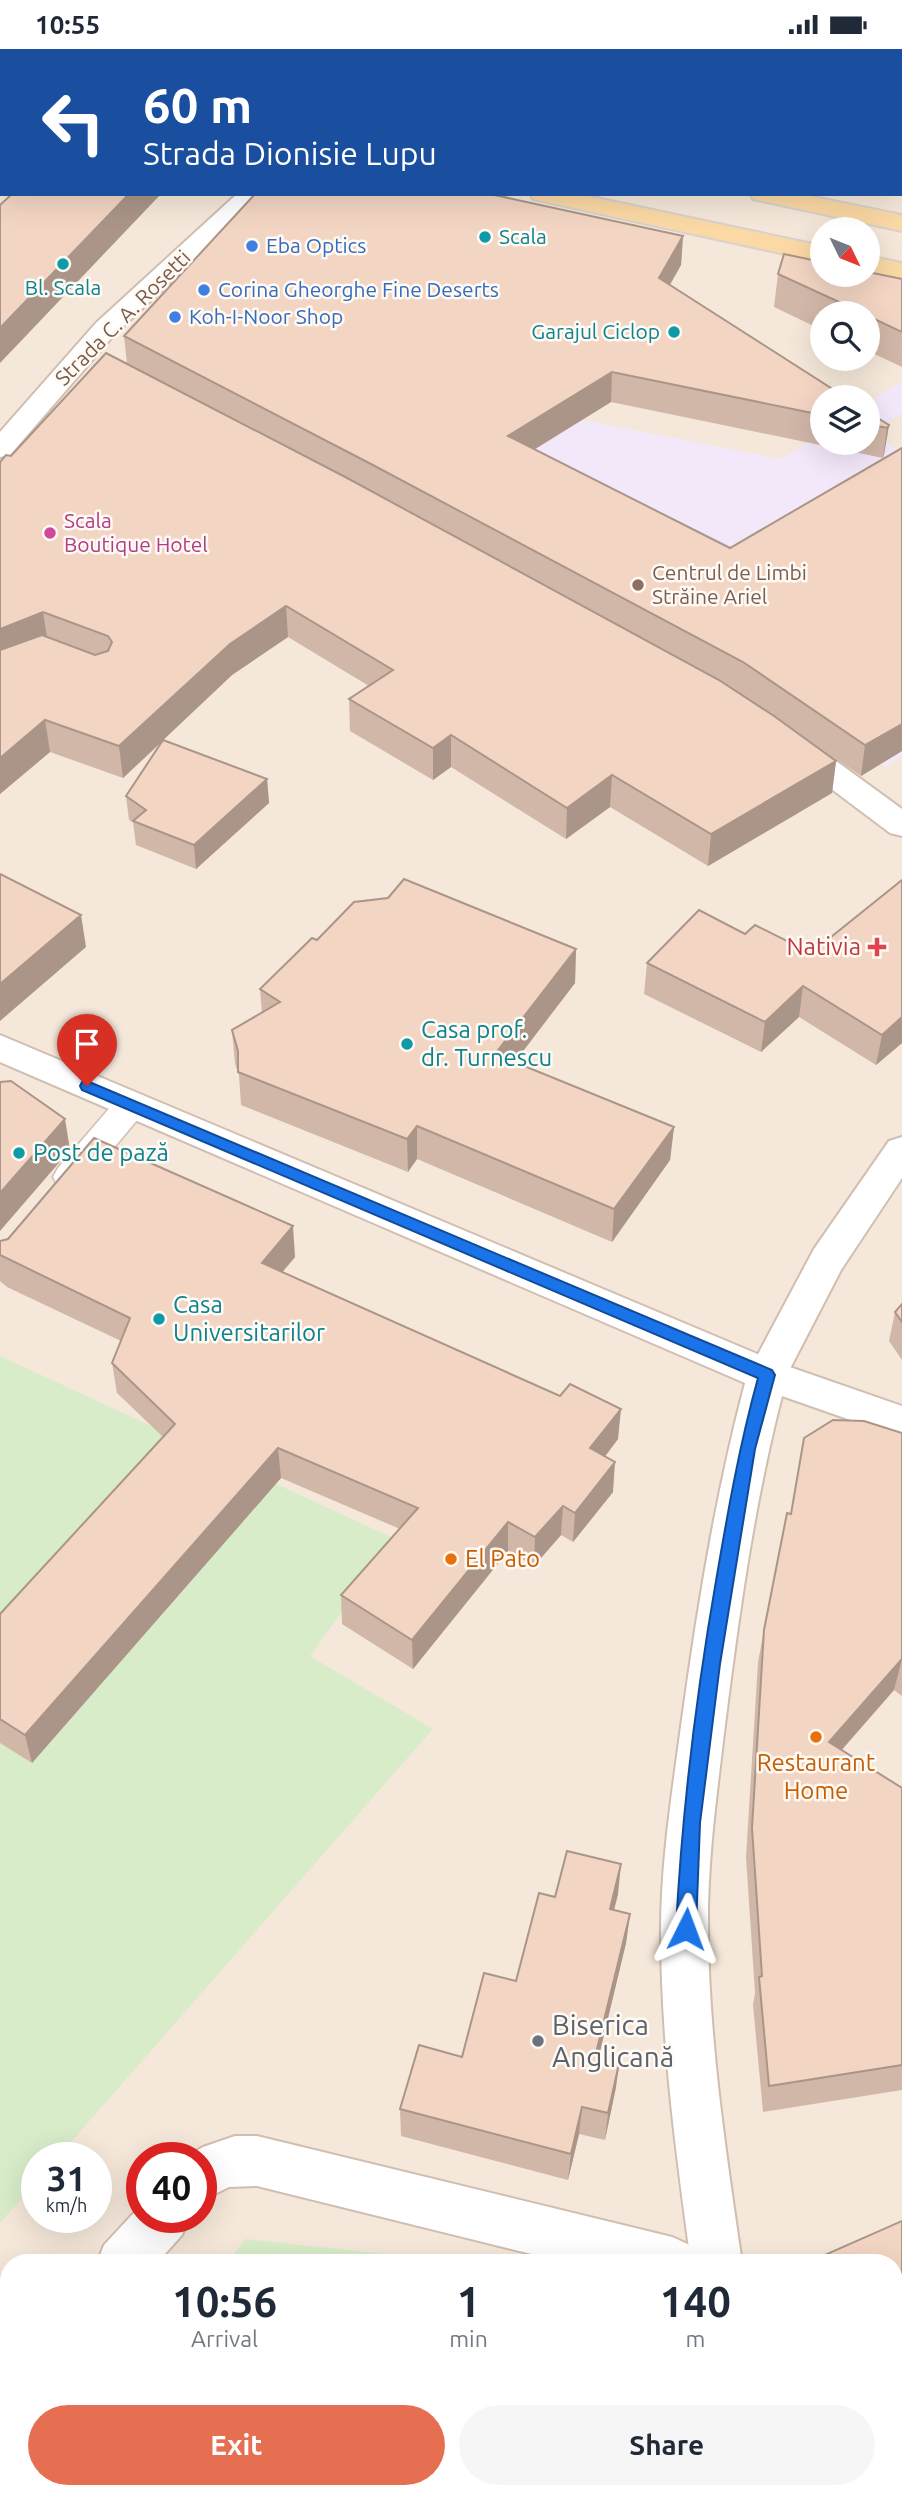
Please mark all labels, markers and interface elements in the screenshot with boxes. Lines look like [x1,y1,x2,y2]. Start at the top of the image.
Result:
text: 10:55 [35,10,100,39]
icon: left [28,77,119,168]
text: 60 m [143,77,252,132]
text: Strada Dionisie Lupu [143,135,437,171]
north arrow [810,217,880,287]
map controls [810,217,880,455]
place label: Scala [499,224,547,248]
marker: Scala [477,229,493,245]
place label: Eba Optics [266,233,367,257]
marker: Eba Optics [244,238,260,254]
street label: Strada C. A. Rosetti [50,245,195,390]
marker: Bl. Scala [55,256,71,272]
place label: Bl. Scala [25,275,101,299]
place label: Corina Gheorghe Fine Deserts [218,277,499,301]
marker: Corina Gheorghe Fine Deserts [196,282,212,298]
button: search [810,301,880,371]
place label: Koh-I-Noor Shop [189,304,343,328]
marker: Koh-I-Noor Shop [167,309,183,325]
place label: Garajul Ciclop [531,319,660,343]
marker: Garajul Ciclop [666,324,682,340]
button: layers [810,385,880,455]
place label: Scala Boutique Hotel [64,508,208,556]
marker: Scala Boutique Hotel [42,525,58,541]
place label: Centrul de Limbi Străine Ariel [652,560,807,608]
marker: Centrul de Limbi Străine Ariel [630,577,646,593]
place label: Nativia [786,933,861,960]
marker: Nativia [867,937,887,957]
pin [57,1014,117,1086]
place label: Casa prof. dr. Turnescu [421,1016,552,1071]
icon: arrive [68,1025,106,1063]
marker: Casa prof. dr. Turnescu [399,1036,415,1052]
place label: Post de pază [33,1139,169,1166]
marker: Post de pază [11,1145,27,1161]
place label: Casa Universitarilor [173,1291,325,1346]
marker: Casa Universitarilor [151,1311,167,1327]
place label: El Pato [465,1545,540,1572]
marker: El Pato [443,1551,459,1567]
marker: Restaurant Home [808,1729,824,1745]
place label: Restaurant Home [757,1749,876,1804]
position arrow [649,1892,723,1966]
place label: Biserica Anglicană [552,2009,674,2072]
marker: Biserica Anglicană [530,2033,546,2049]
speed limit sign: 40 [126,2142,217,2233]
text: 31 [47,2158,86,2198]
text: km/h [46,2195,87,2215]
text: 10:56 [172,2278,277,2325]
text: 1 [457,2278,480,2325]
text: 140 [660,2278,731,2325]
text: Arrival [191,2326,258,2351]
text: min [449,2326,488,2351]
text: m [685,2326,705,2351]
button: Exit [28,2405,445,2485]
button: Share [459,2405,875,2485]

